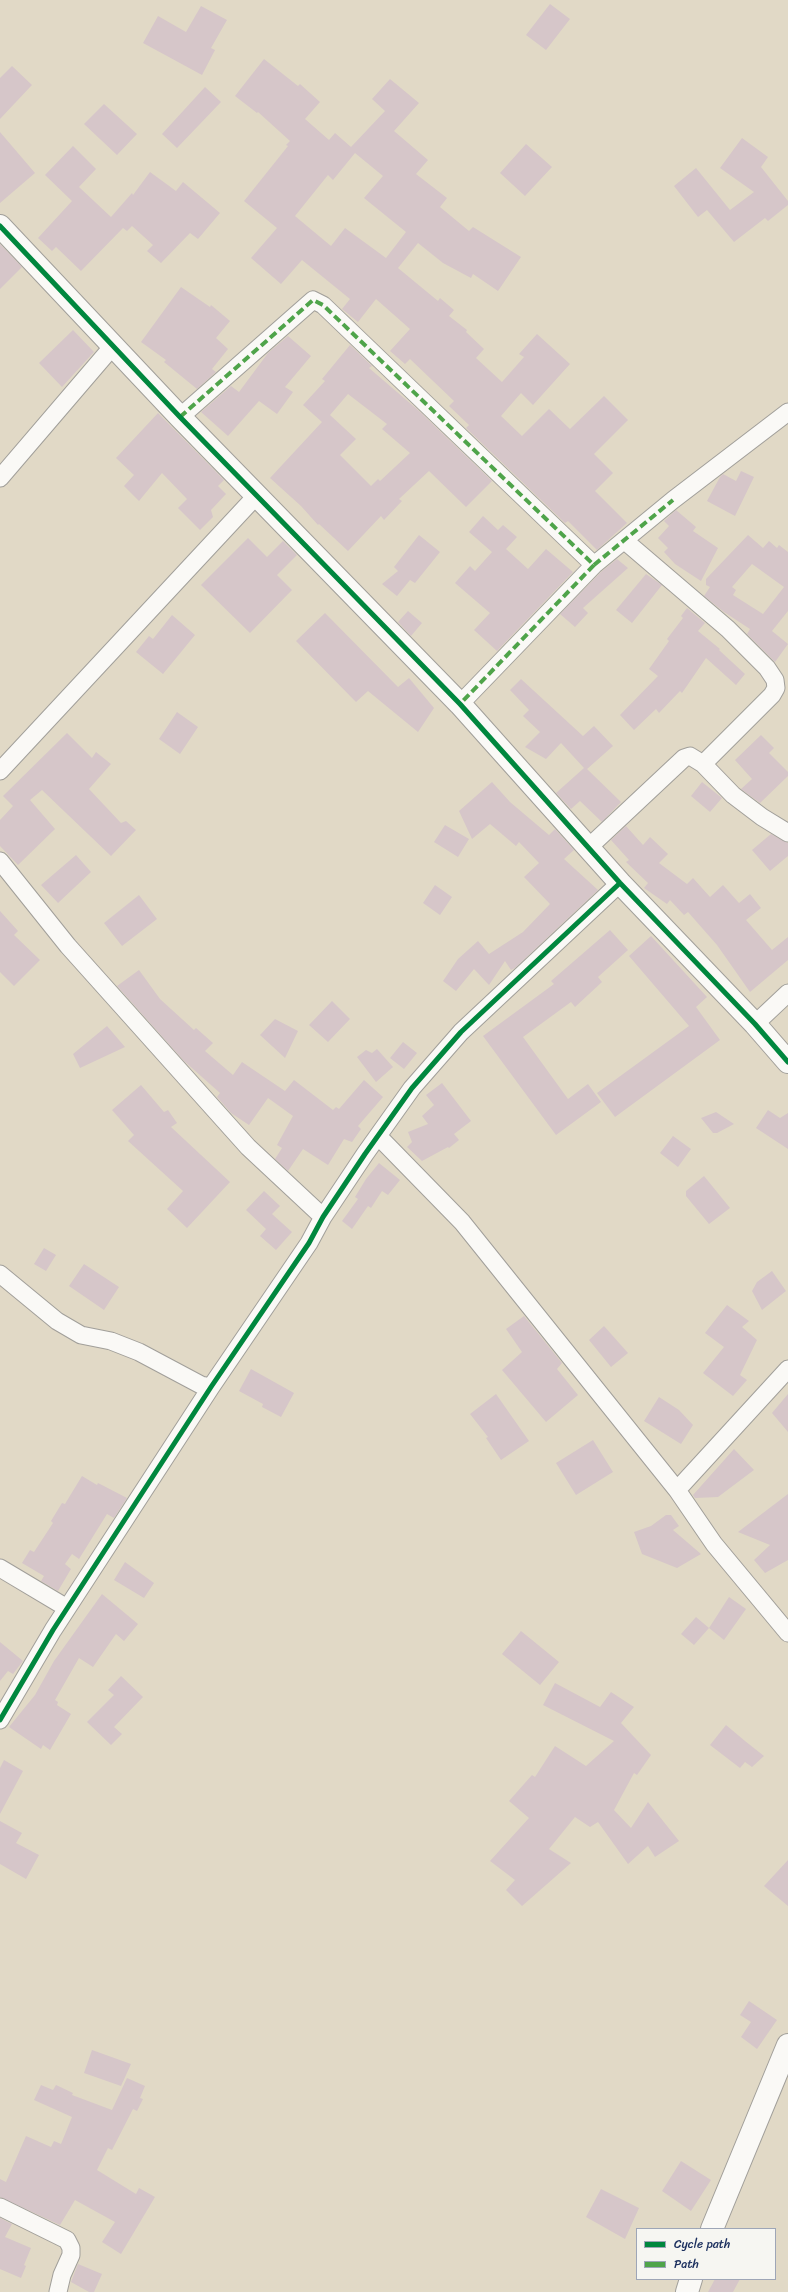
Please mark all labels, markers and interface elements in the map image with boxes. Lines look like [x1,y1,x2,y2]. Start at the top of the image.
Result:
legend [636,2228,776,2280]
text: Cycle path [674,2233,730,2255]
text: Path [674,2253,699,2275]

